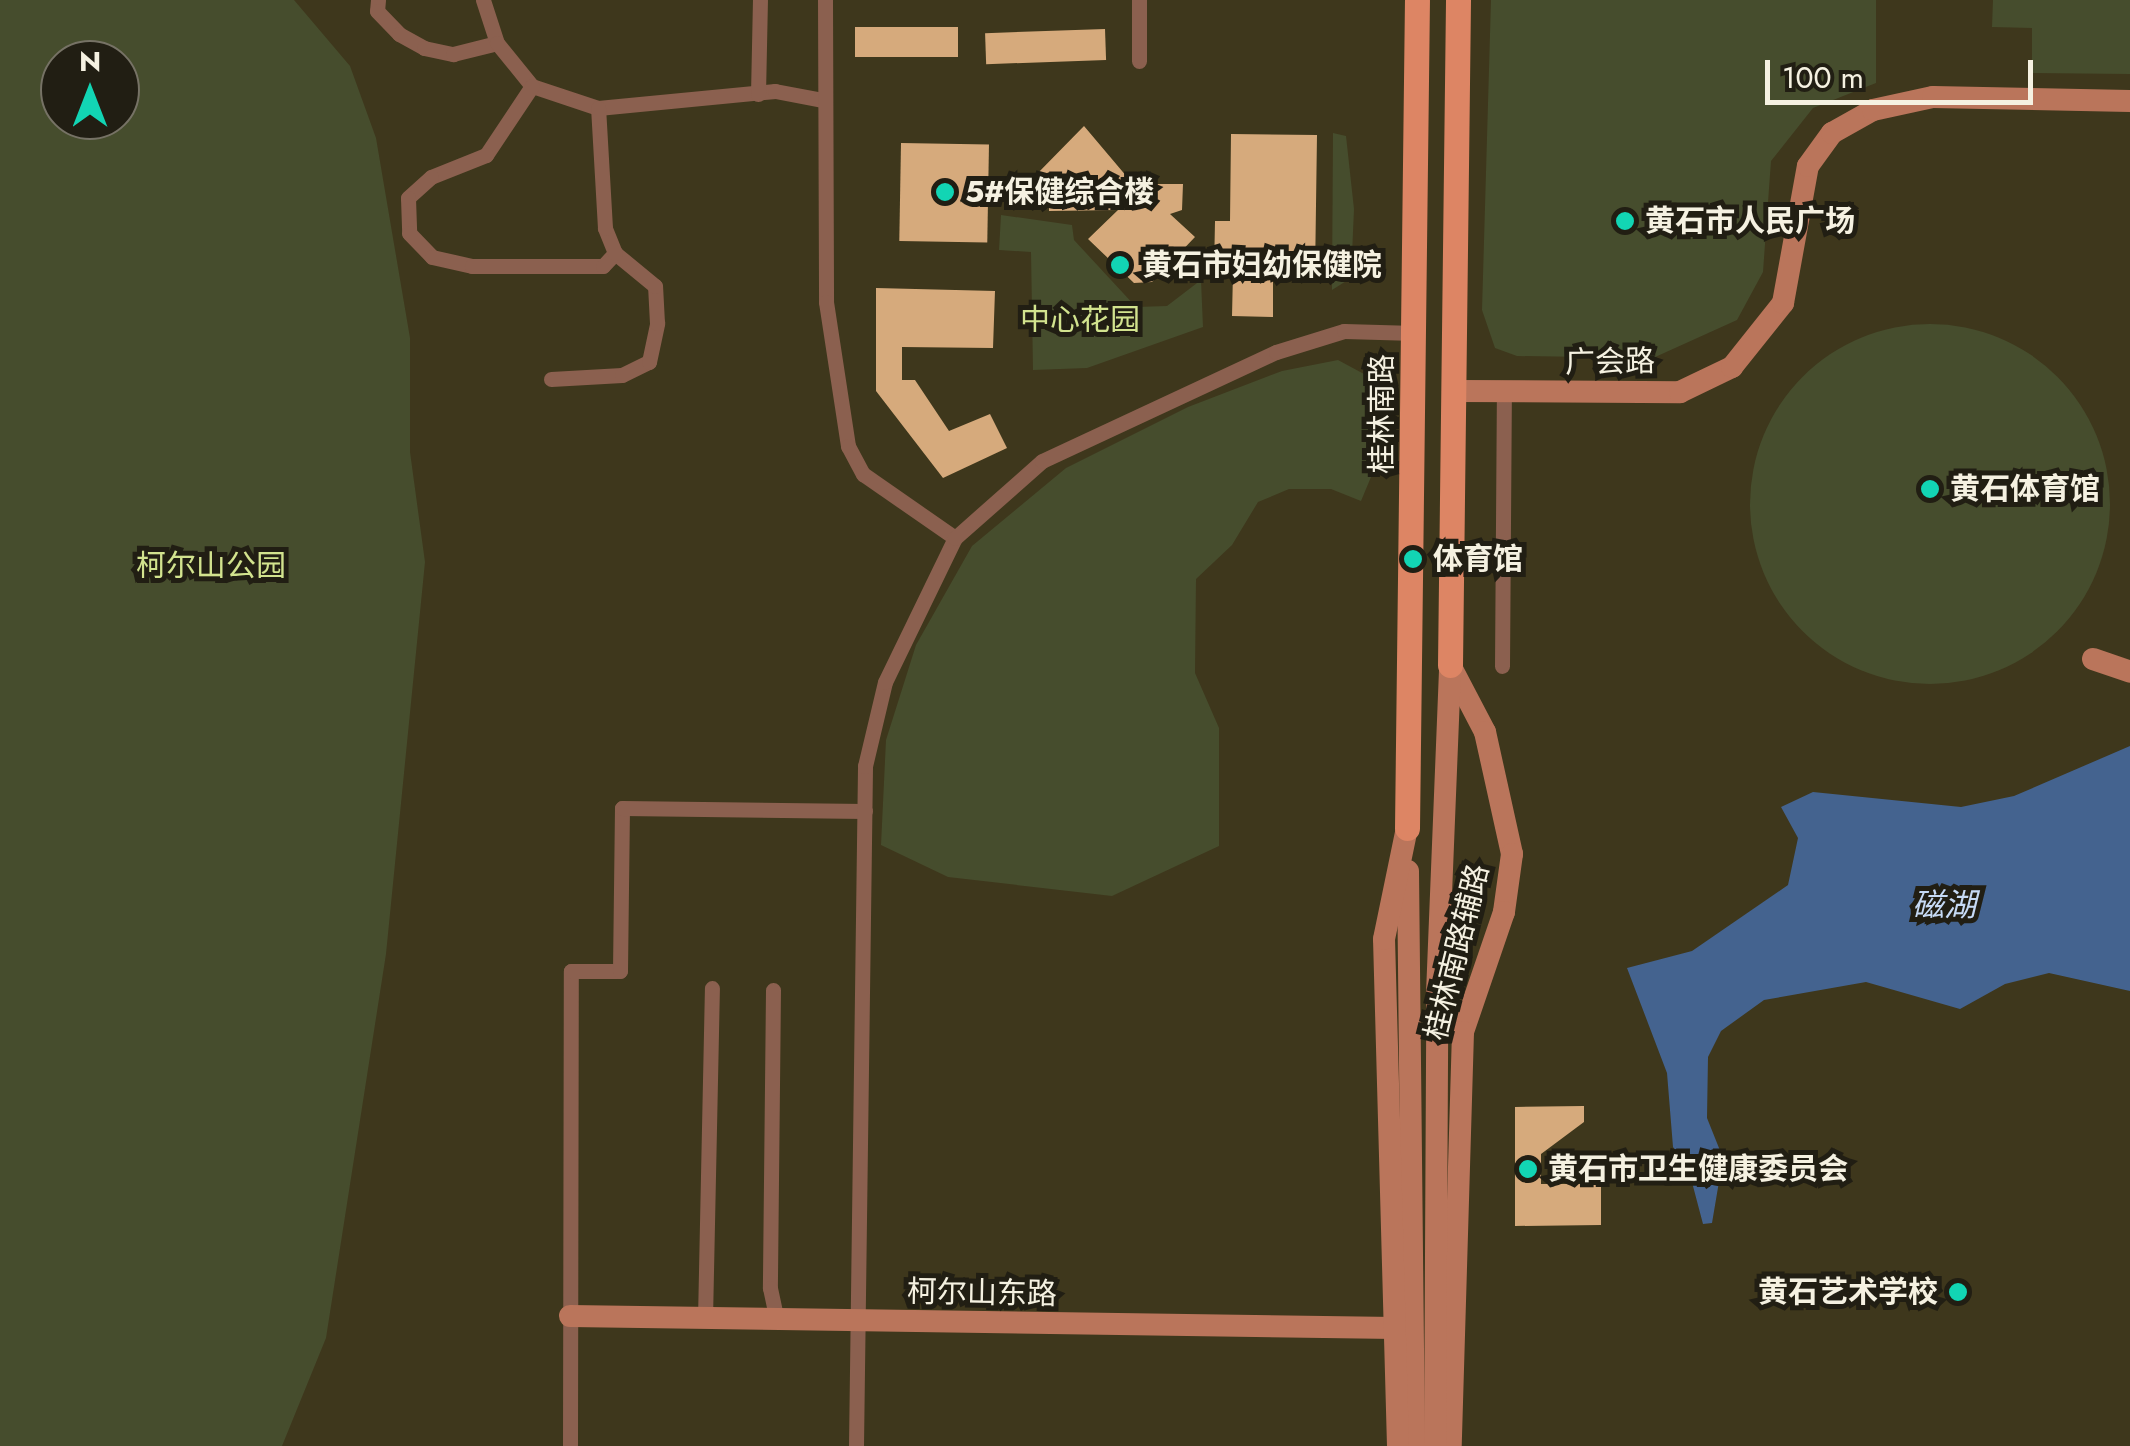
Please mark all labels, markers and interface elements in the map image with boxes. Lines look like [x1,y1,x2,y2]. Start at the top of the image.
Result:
north arrow [40,40,140,140]
scale bar [1770,40,2038,102]
text: N [79,41,101,82]
text: 100 m [1782,56,1864,99]
place label: 5#保健综合楼 [965,174,1154,210]
marker: 5#保健综合楼 [934,181,956,203]
place label: 黄石市人民广场 [1645,203,1855,239]
marker: 黄石市人民广场 [1614,210,1636,232]
place label: 黄石市妇幼保健院 [1142,247,1382,283]
marker: 黄石市妇幼保健院 [1107,252,1133,278]
park label: 中心花园 [1020,302,1140,338]
street label: 广会路 [1565,343,1655,381]
street label: 桂林南路 [1364,354,1400,474]
place label: 黄石体育馆 [1950,471,2100,507]
marker: 黄石体育馆 [1919,478,1941,500]
place label: 体育馆 [1433,541,1523,577]
park label: 柯尔山公园 [136,548,286,584]
marker: 体育馆 [1402,548,1424,570]
street label: 桂林南路辅路 [1418,860,1496,1044]
water label: 磁湖 [1912,886,1976,924]
place label: 黄石市卫生健康委员会 [1548,1151,1848,1187]
marker: 黄石市卫生健康委员会 [1517,1158,1539,1180]
street label: 柯尔山东路 [907,1274,1057,1312]
place label: 黄石艺术学校 [1758,1274,1938,1310]
marker: 黄石艺术学校 [1947,1281,1969,1303]

